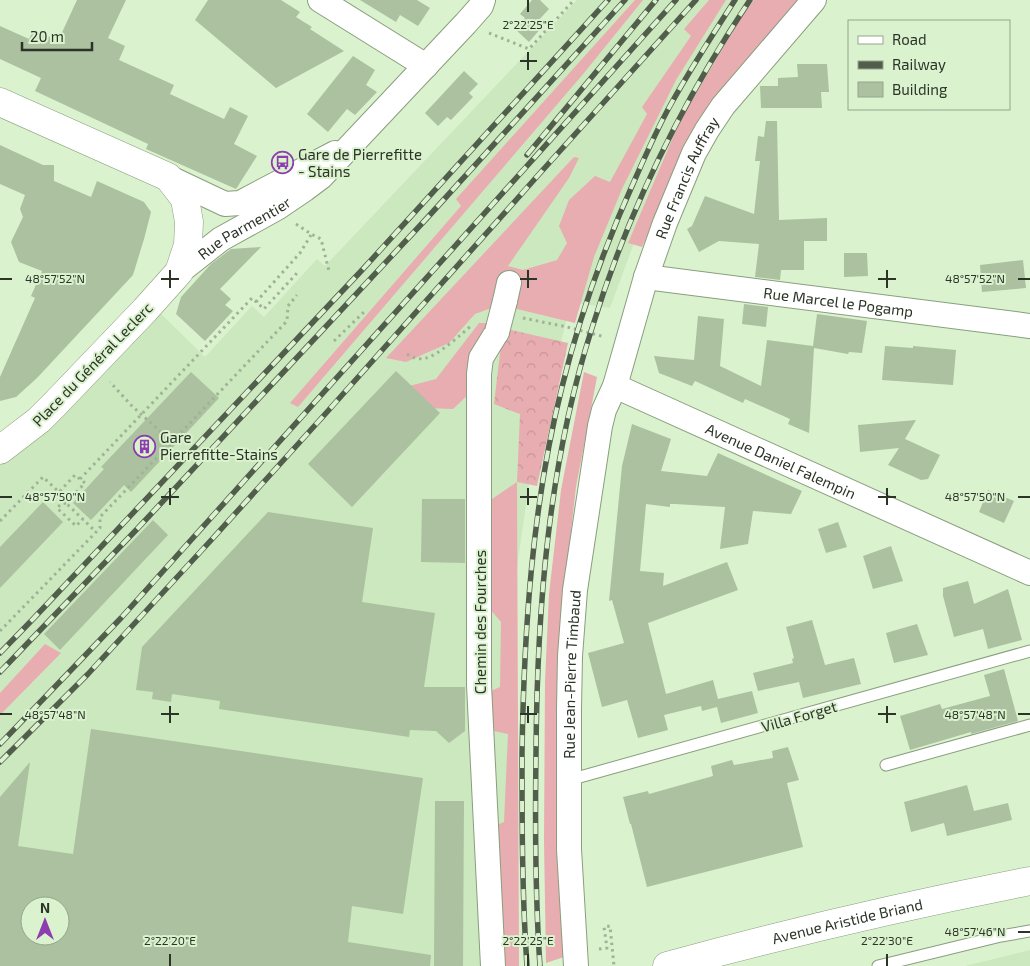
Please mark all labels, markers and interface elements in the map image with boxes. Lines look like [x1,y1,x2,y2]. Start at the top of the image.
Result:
text: 2°22'25"E [502,17,554,31]
scale bar [22,20,92,52]
legend [848,20,1010,110]
text: 20 m [30,27,64,45]
text: Road [892,30,927,48]
text: Railway [892,55,946,73]
text: Building [892,80,948,98]
street label: Rue Francis Auffray [651,113,722,241]
place label: Gare de Pierrefitte - Stains [298,145,422,180]
bus stop icon: Gare de Pierrefitte - Stains [270,151,294,175]
street label: Rue Parmentier [194,192,294,263]
text: 48°57'52"N [25,271,85,285]
text: 48°57'52"N [945,271,1005,285]
street label: Rue Marcel le Pogamp [763,283,914,320]
street label: Place du Général Leclerc [28,298,156,430]
street label: Avenue Daniel Falempin [703,419,859,502]
place label: Gare Pierrefitte-Stains [160,428,278,463]
building icon: Gare Pierrefitte-Stains [132,434,156,458]
text: 48°57'50"N [25,489,85,503]
text: 48°57'50"N [945,489,1005,503]
street label: Chemin des Fourches [471,550,489,694]
street label: Rue Jean-Pierre Timbaud [560,589,584,759]
street label: Villa Forget [759,697,839,735]
text: 48°57'48"N [24,707,86,721]
text: 48°57'48"N [944,707,1006,721]
street label: Avenue Aristide Briand [770,894,924,947]
north arrow [20,896,70,946]
text: N [40,899,50,916]
text: 48°57'46"N [945,924,1005,938]
text: 2°22'20"E [144,933,196,947]
text: 2°22'25"E [502,933,554,947]
text: 2°22'30"E [861,933,913,947]

